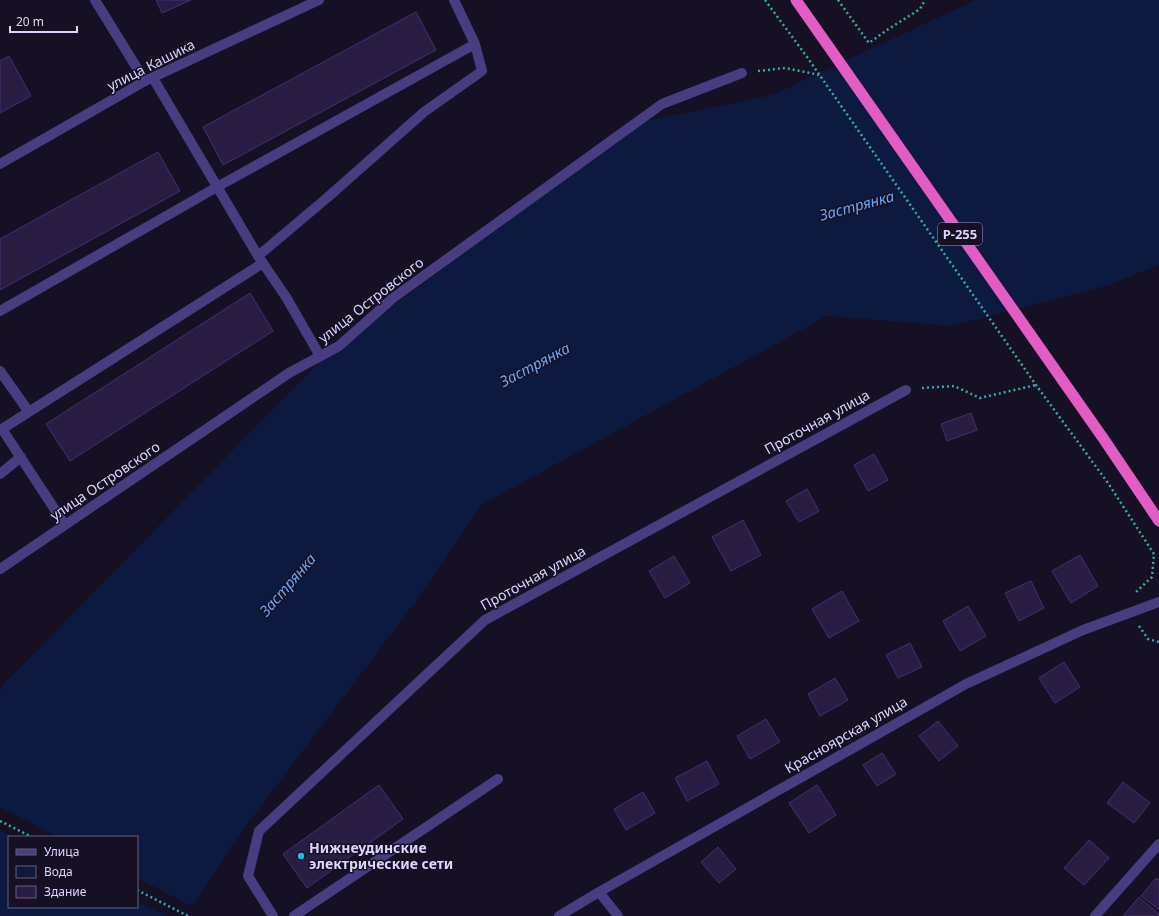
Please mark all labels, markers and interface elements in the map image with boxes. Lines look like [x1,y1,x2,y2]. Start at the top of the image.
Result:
scale bar [10,8,77,34]
text: 20 m [16,13,44,30]
street label: улица Кашика [104,34,198,95]
water label: Застрянка [816,185,897,225]
road number: Р-255 [938,223,982,245]
street label: улица Островского [314,252,427,347]
water label: Застрянка [495,337,574,391]
street label: Проточная улица [761,385,873,458]
street label: улица Островского [46,437,163,524]
street label: Проточная улица [477,541,589,614]
water label: Застрянка [254,548,320,621]
street label: Красноярская улица [781,692,910,777]
legend [8,836,138,908]
place label: Нижнеудинские электрические сети [309,838,453,873]
text: Улица [44,843,79,860]
marker: Нижнеудинские электрические сети [296,851,306,861]
text: Вода [44,863,73,880]
text: Здание [44,883,87,900]

